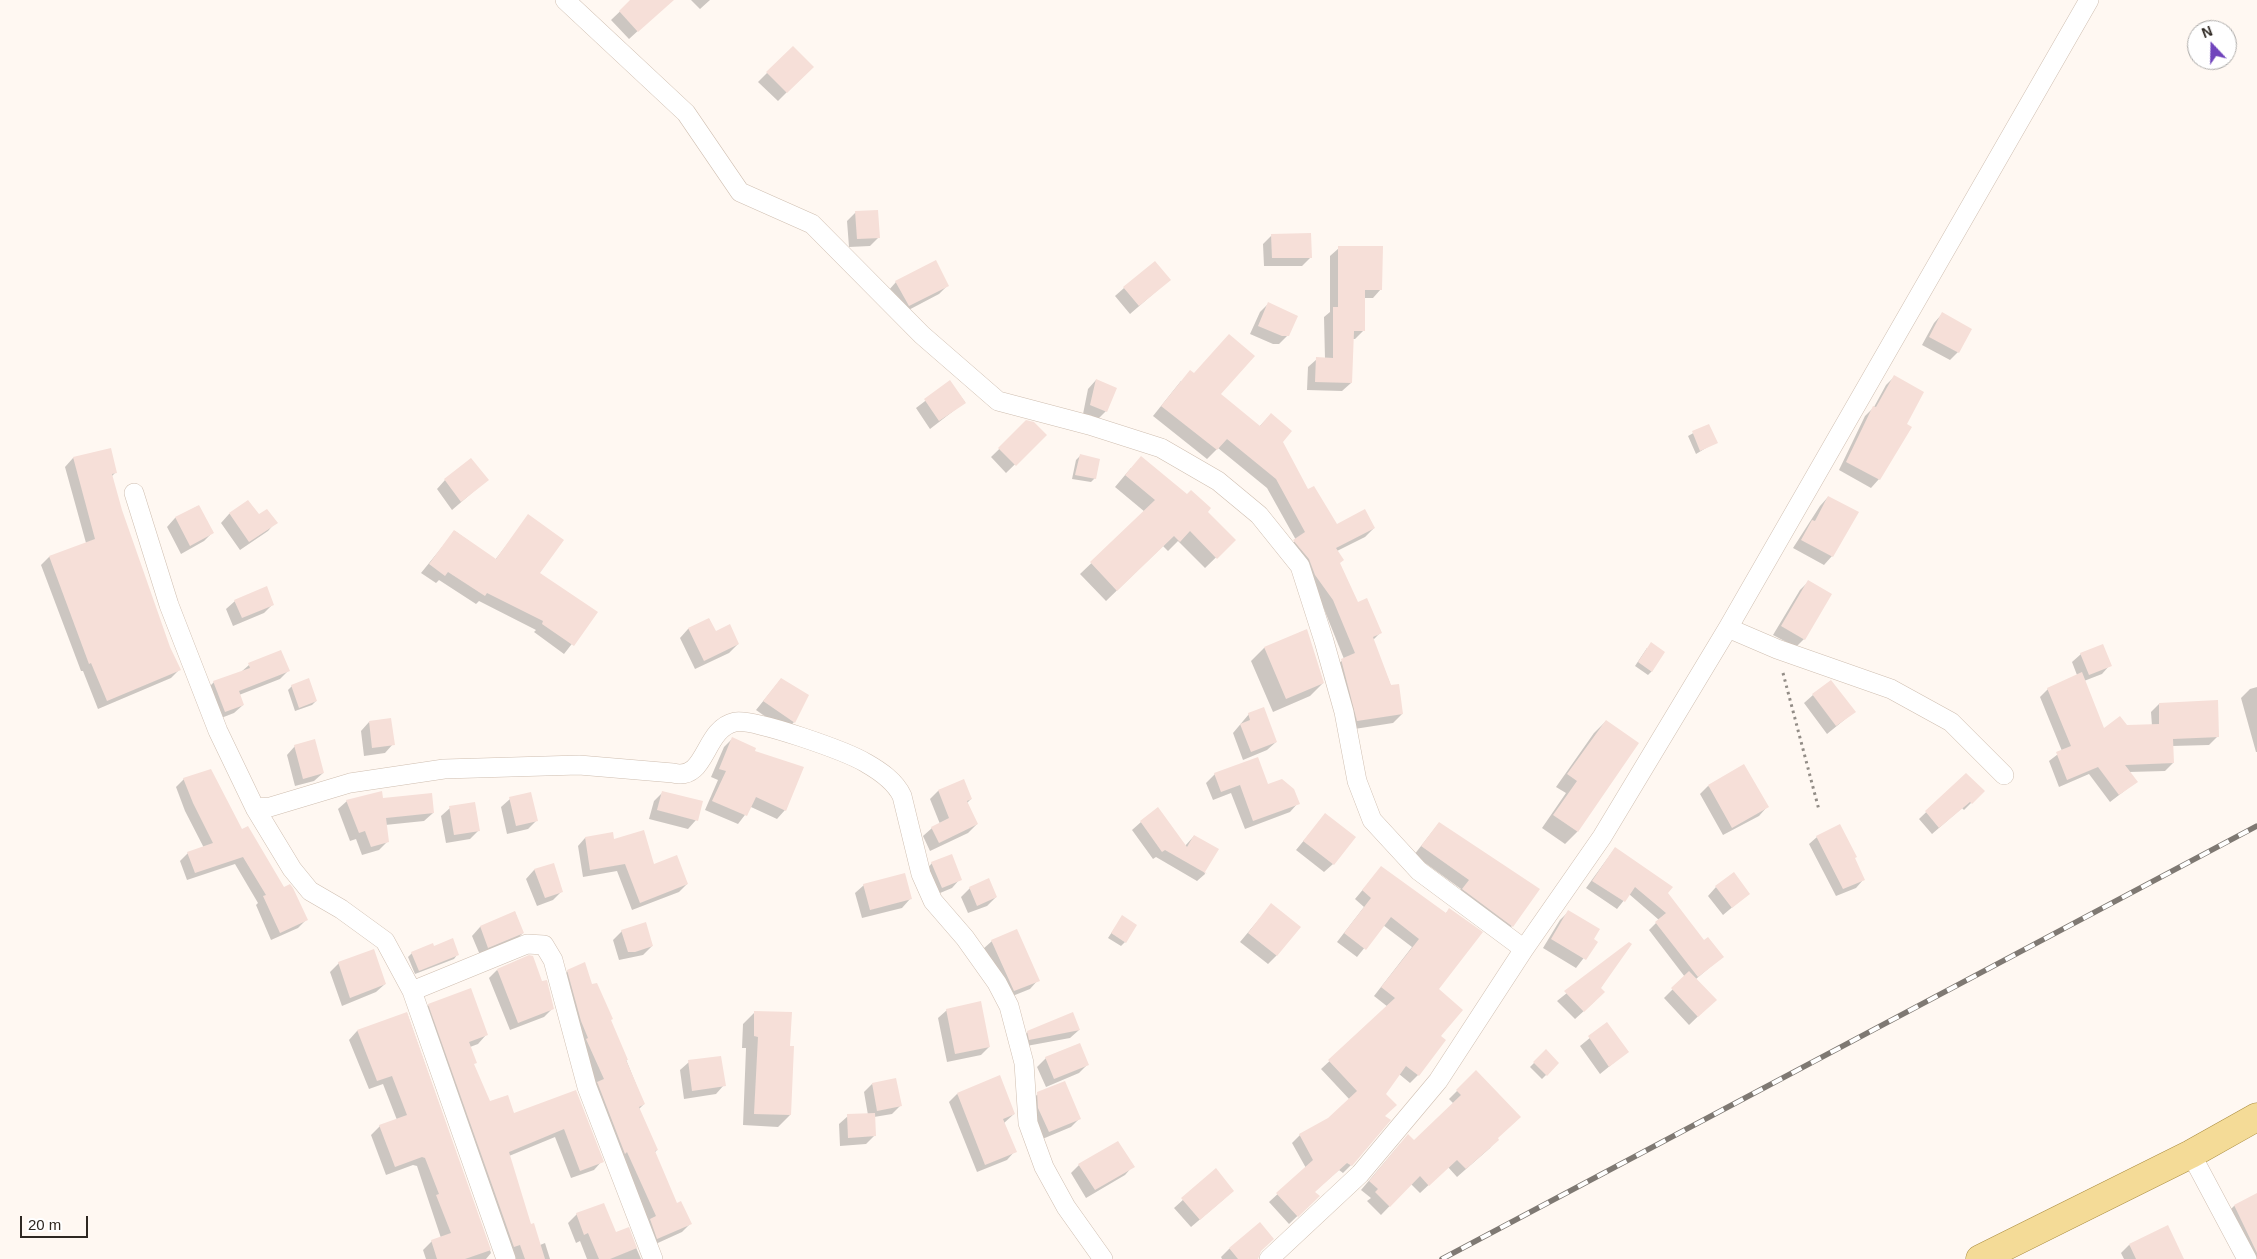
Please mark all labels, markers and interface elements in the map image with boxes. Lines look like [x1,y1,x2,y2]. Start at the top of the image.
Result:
north arrow [2187,20,2237,70]
text: N [2199,23,2215,41]
scale bar [22,1206,90,1238]
text: 20 m [28,1216,61,1233]

